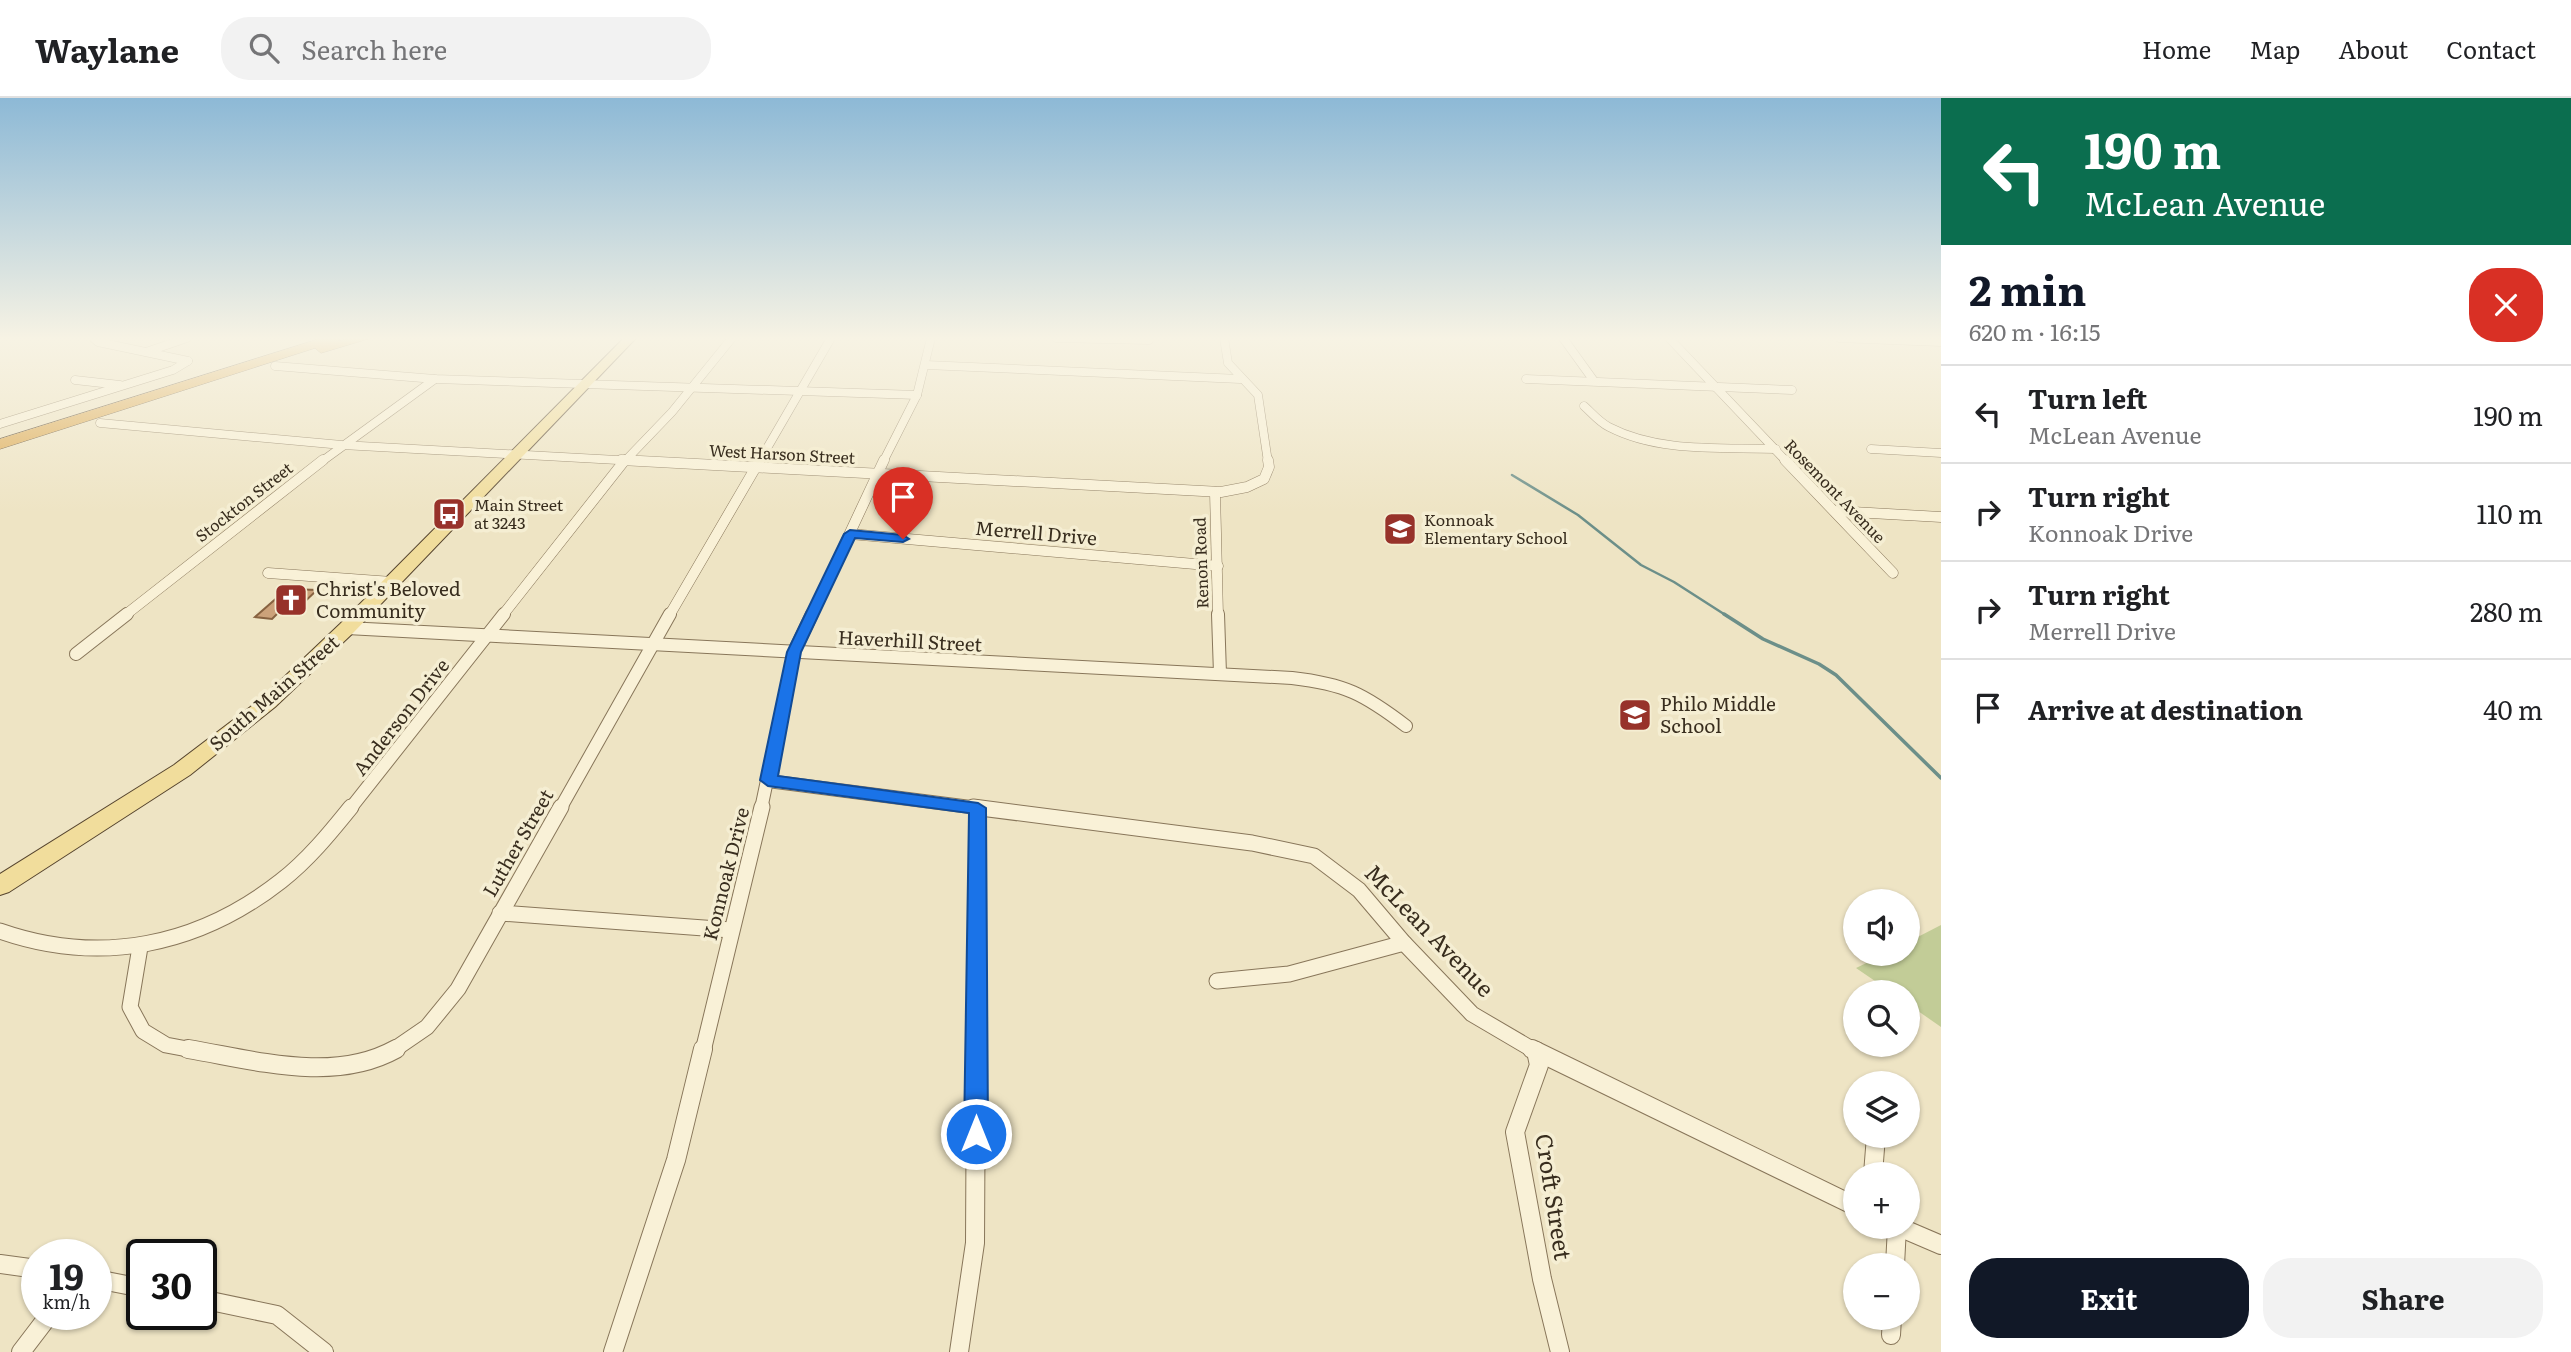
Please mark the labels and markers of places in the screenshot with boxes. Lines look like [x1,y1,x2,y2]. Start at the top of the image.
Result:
pin [873,467,933,539]
place label: Main Street at 3243 [474,492,564,534]
bus stop icon: Main Street at 3243 [430,495,468,533]
place label: Konnoak Elementary School [1424,507,1568,549]
school or university icon: Konnoak Elementary School [1381,510,1419,548]
place label: Christ's Beloved Community [316,574,461,624]
church icon: Christ's Beloved Community [272,581,310,619]
place label: Philo Middle School [1660,689,1776,739]
school or university icon: Philo Middle School [1616,696,1654,734]

